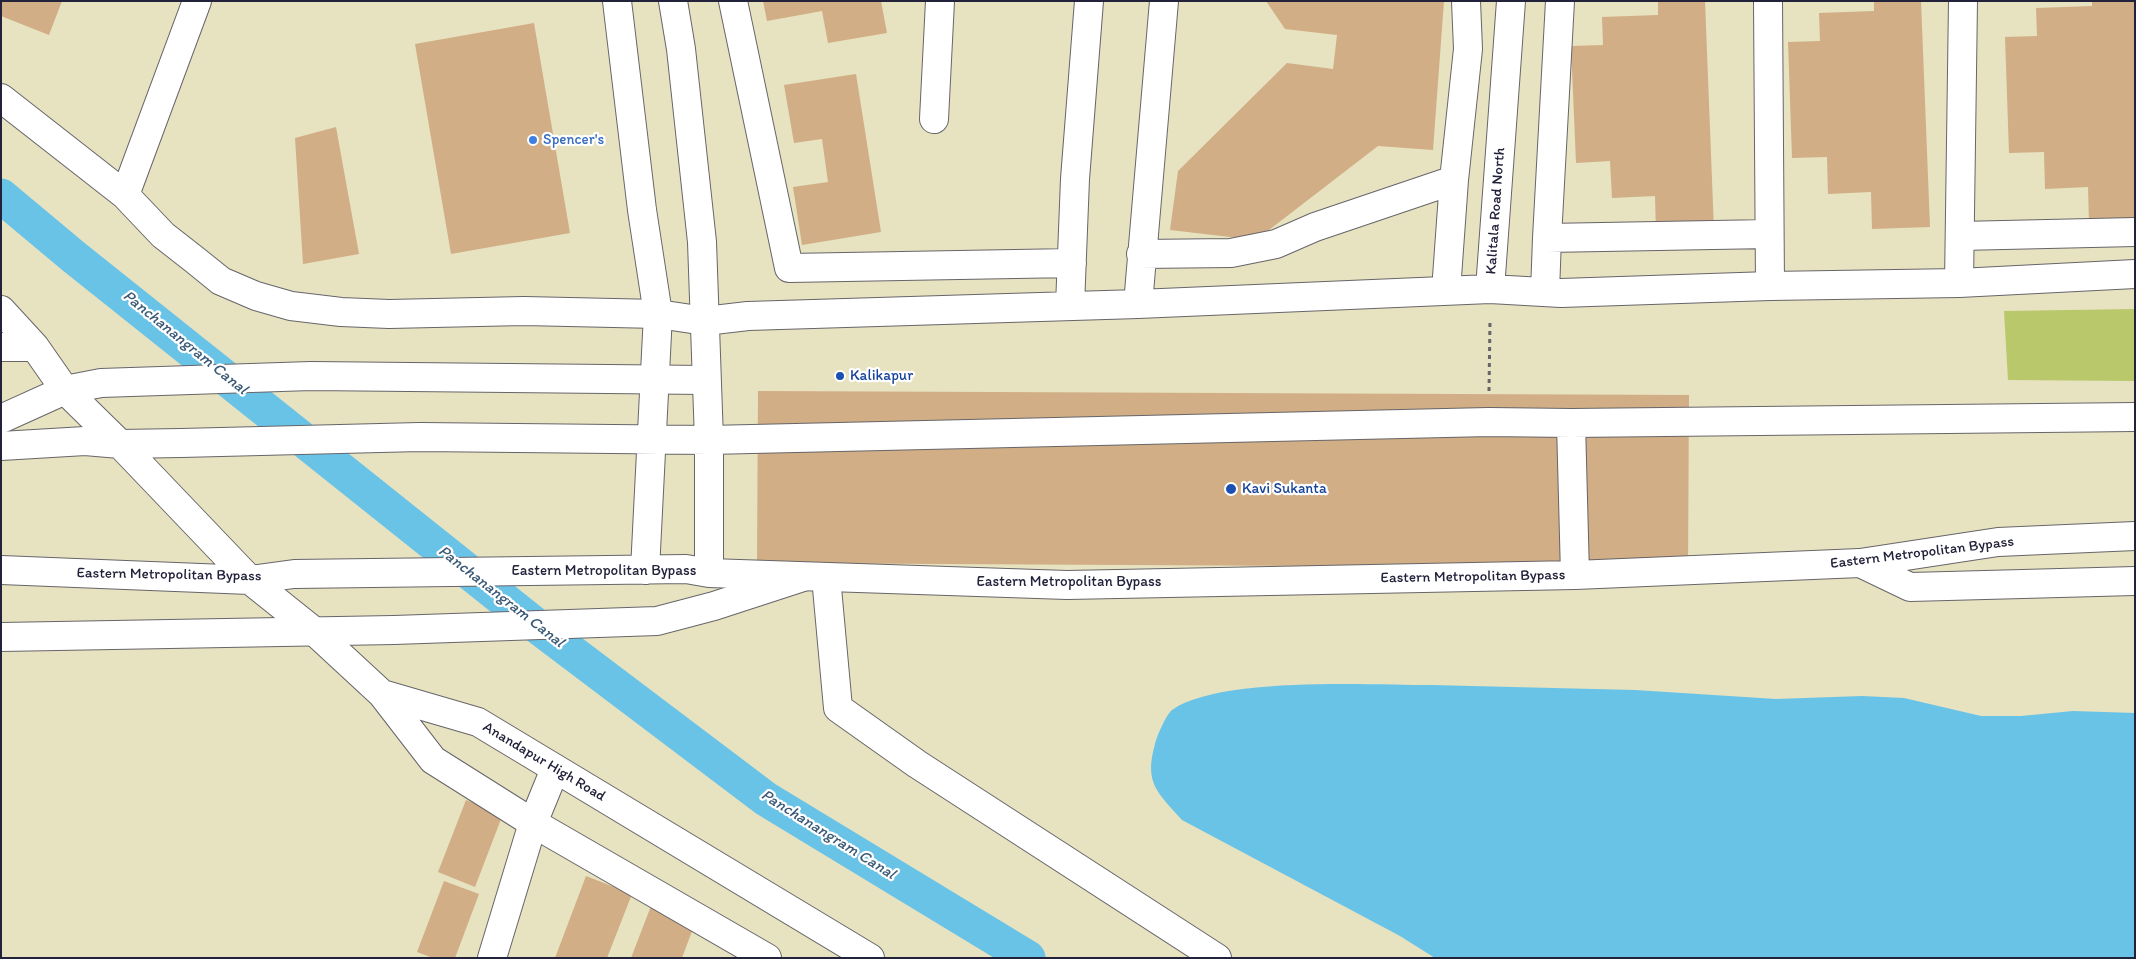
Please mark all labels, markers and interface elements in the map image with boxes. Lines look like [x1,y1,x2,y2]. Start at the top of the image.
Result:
place label: Spencer's [543,131,604,149]
marker: Spencer's [527,134,539,146]
street label: Kalitala Road North [1483,147,1509,275]
water label: Panchanangram Canal [119,287,251,399]
place label: Kalikapur [850,367,913,385]
marker: Kalikapur [834,370,846,382]
place label: Kavi Sukanta [1242,480,1327,498]
marker: Kavi Sukanta [1224,482,1238,496]
street label: Eastern Metropolitan Bypass [1829,533,2015,573]
water label: Panchanangram Canal [434,542,568,652]
street label: Eastern Metropolitan Bypass [512,562,696,580]
street label: Eastern Metropolitan Bypass [76,564,262,586]
street label: Eastern Metropolitan Bypass [1380,566,1566,588]
street label: Eastern Metropolitan Bypass [977,573,1161,591]
street label: Anandapur High Road [479,718,609,806]
water label: Panchanangram Canal [757,786,899,884]

